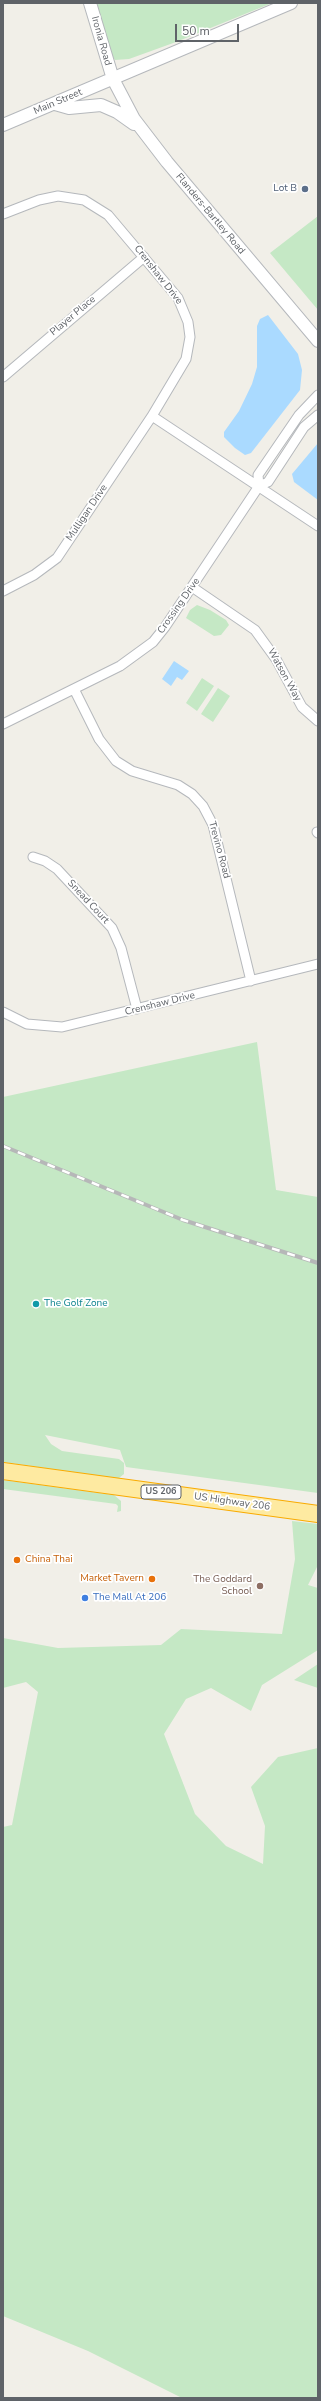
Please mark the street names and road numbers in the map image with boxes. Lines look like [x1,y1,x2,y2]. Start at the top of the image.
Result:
street label: Ironia Road [88,15,114,67]
street label: Main Street [32,86,84,118]
street label: Flanders-Bartley Road [173,171,247,257]
street label: Crenshaw Drive [131,243,185,307]
street label: Player Place [48,294,98,338]
street label: Mulligan Drive [64,482,110,544]
street label: Crossing Drive [155,576,203,636]
street label: Watson Way [265,646,303,704]
street label: Trevino Road [206,820,232,880]
street label: Snead Court [65,878,111,926]
street label: Crenshaw Drive [124,990,196,1018]
road number: US 206 [141,1485,181,1499]
street label: US Highway 206 [193,1491,271,1513]

